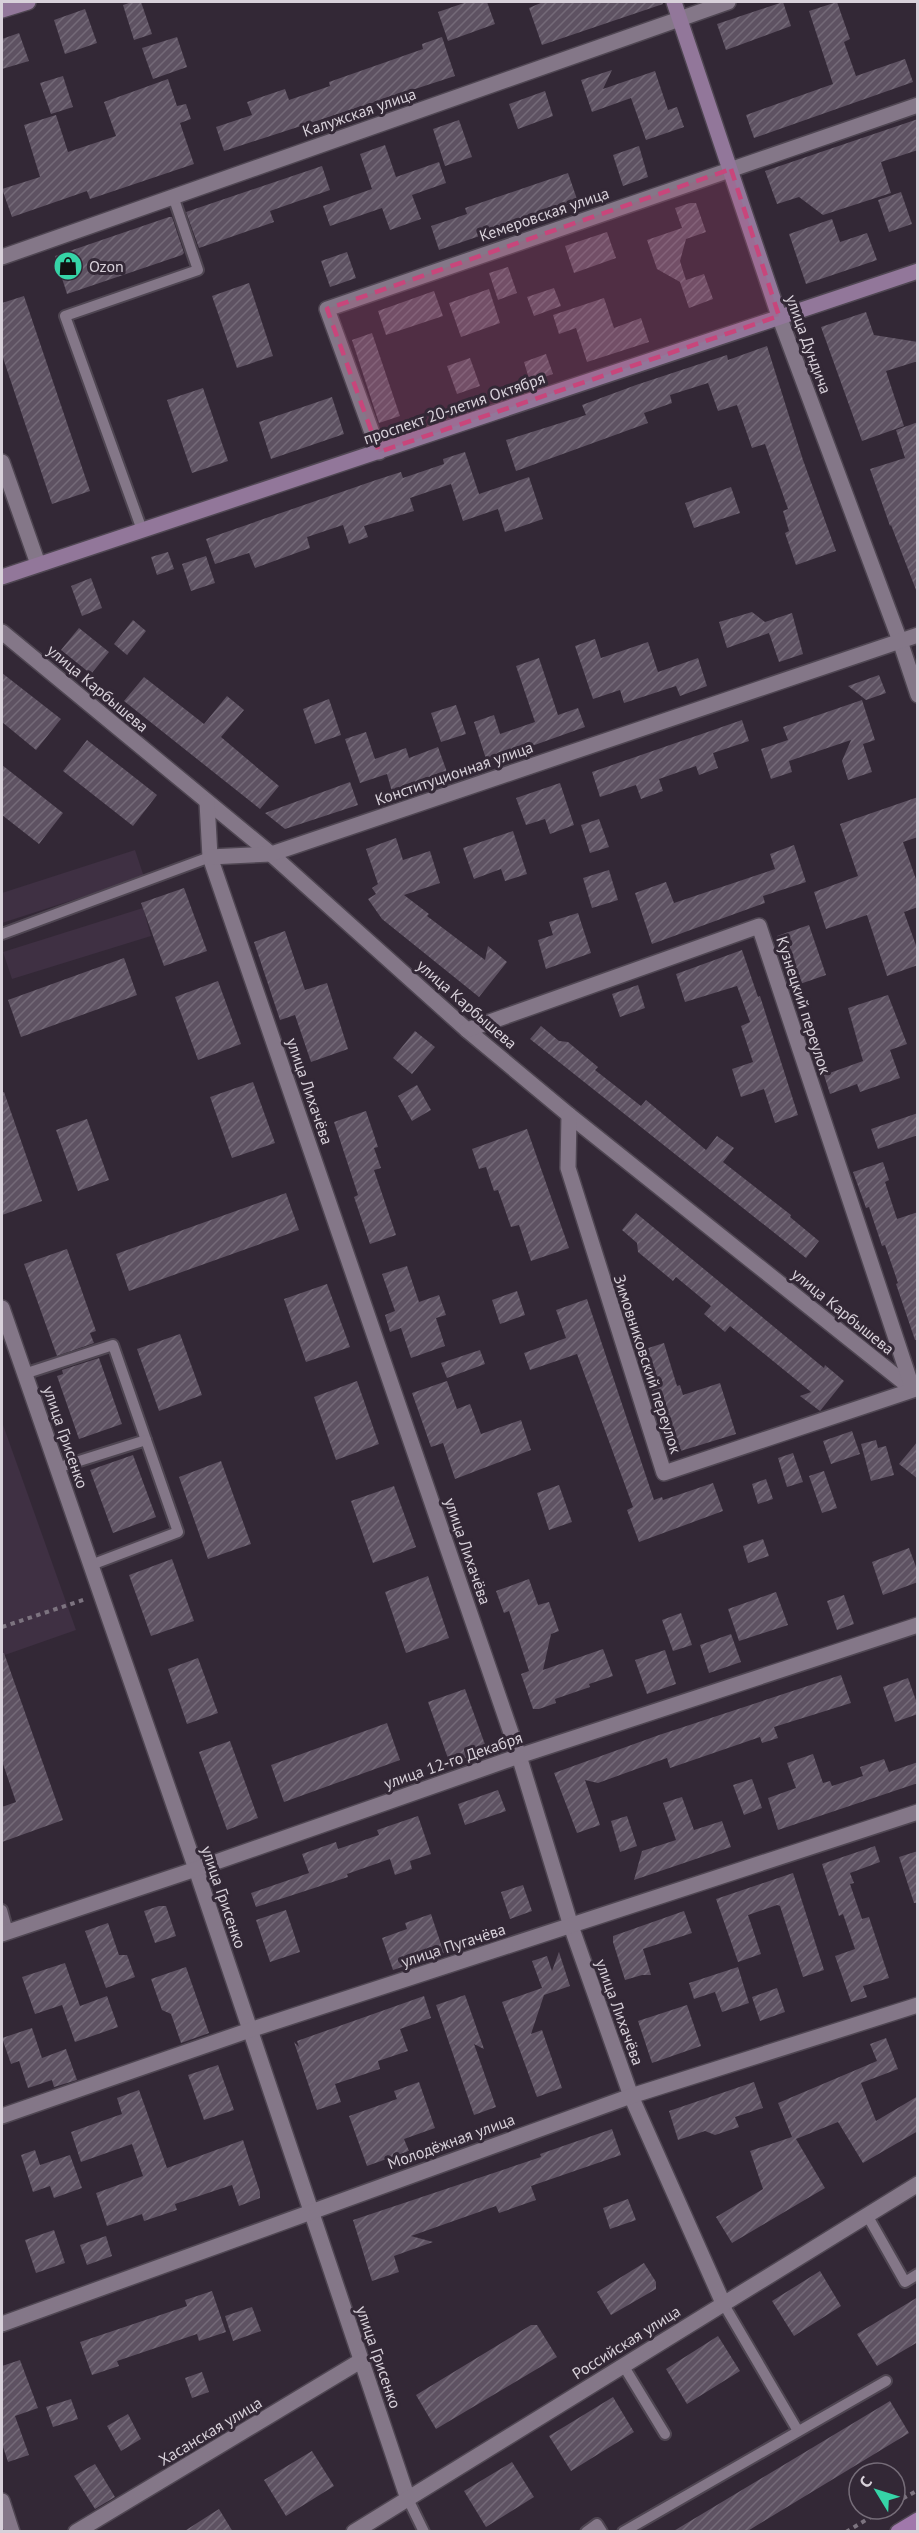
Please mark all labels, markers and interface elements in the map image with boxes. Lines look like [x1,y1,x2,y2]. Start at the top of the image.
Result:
street label: Калужская улица [299,83,419,141]
street label: Кемеровская улица [476,182,612,246]
shop icon: Ozon [52,250,84,282]
place label: Ozon [89,256,124,276]
street label: улица Дундича [782,292,836,396]
street label: проспект 20-летия Октября [361,368,547,448]
street label: улица Карбышева [43,640,153,736]
street label: Конституционная улица [372,737,536,809]
street label: Кузнецкий переулок [772,933,836,1077]
street label: улица Карбышева [413,955,521,1053]
street label: улица Лихачёва [282,1035,338,1147]
street label: улица Карбышева [788,1263,898,1359]
street label: Зимовниковский переулок [610,1272,687,1456]
street label: улица Грисенко [39,1383,93,1491]
street label: улица Лихачёва [440,1495,496,1607]
street label: улица 12-го Декабря [381,1727,525,1793]
street label: улица Грисенко [197,1843,251,1951]
street label: улица Пугачёва [398,1919,508,1971]
street label: улица Лихачёва [592,1956,648,2068]
street label: Молодёжная улица [385,2109,517,2173]
street label: Российская улица [568,2301,684,2383]
street label: улица Грисенко [352,2303,406,2411]
street label: Хасанская улица [155,2392,265,2470]
north arrow [847,2461,907,2521]
text: С [855,2472,876,2491]

